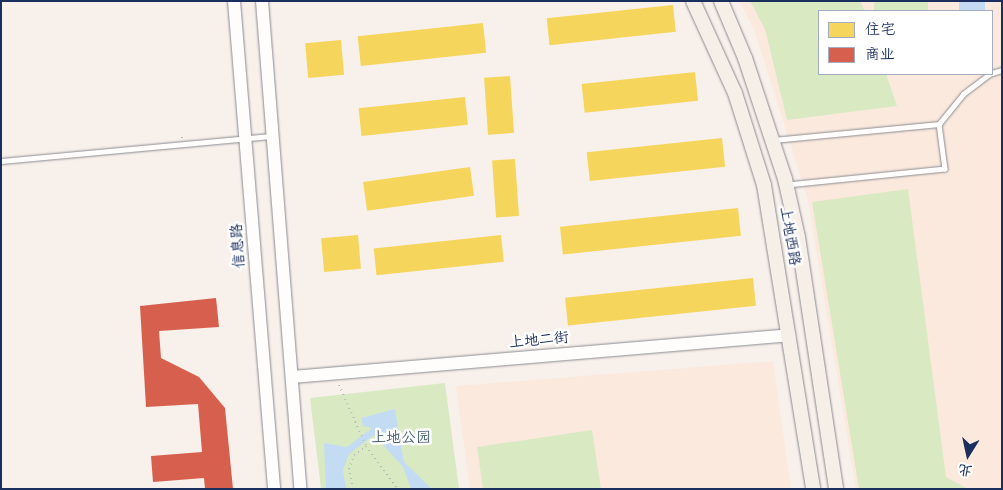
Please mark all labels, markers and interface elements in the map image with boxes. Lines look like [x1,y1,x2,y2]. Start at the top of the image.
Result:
legend [818,10,993,75]
text: 住宅 [865,19,895,40]
text: 商业 [865,44,895,65]
street label: 上地西路 [776,205,804,267]
street label: 信息路 [227,223,249,269]
street label: 上地二街 [508,328,570,352]
park label: 上地公园 [371,429,431,447]
north arrow [943,430,993,480]
text: 北 [957,459,974,481]

